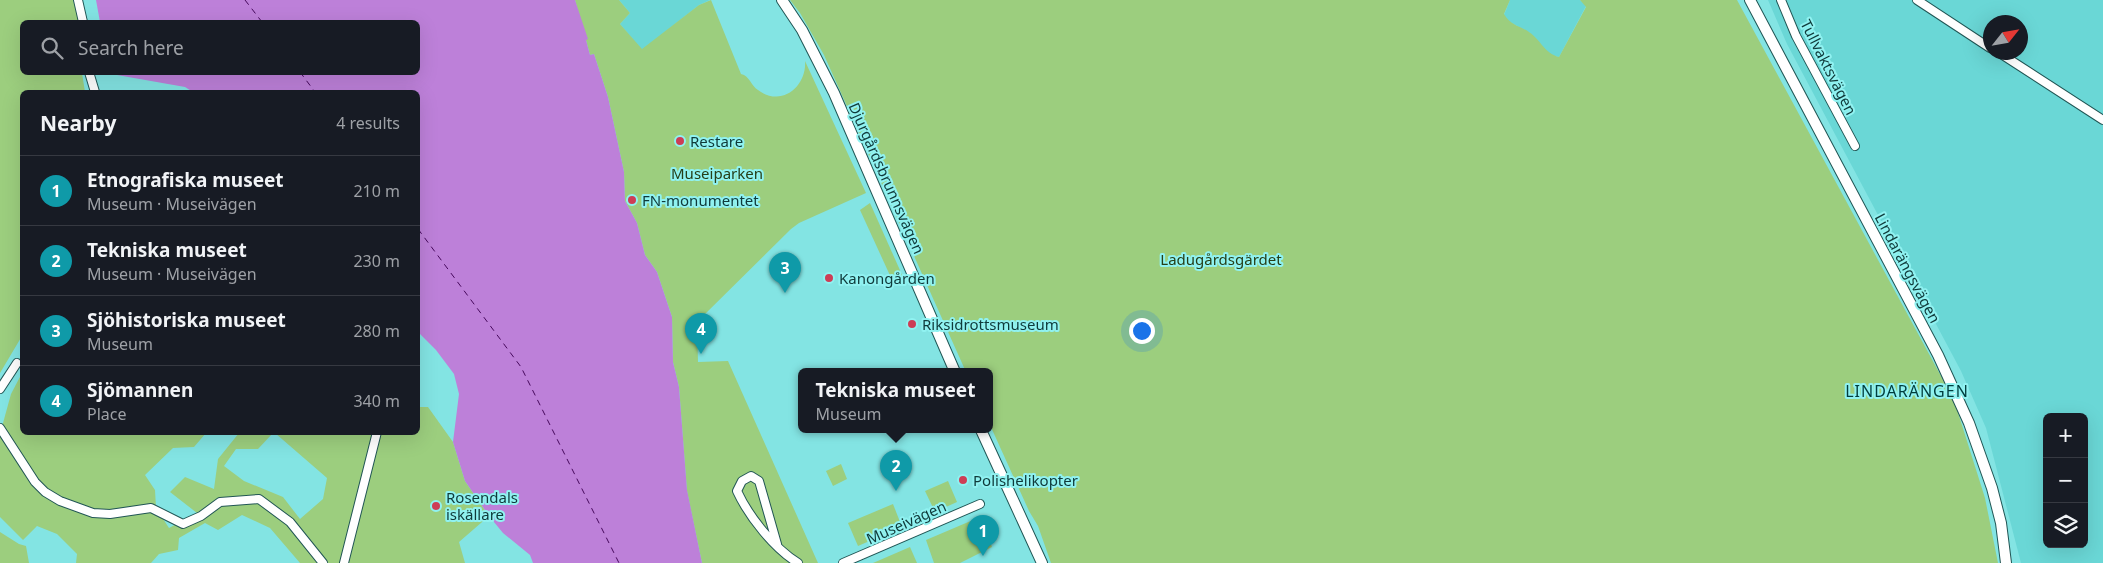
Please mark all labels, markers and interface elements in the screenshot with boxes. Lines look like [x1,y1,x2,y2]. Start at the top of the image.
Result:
north arrow [1983,15,2028,60]
street label: Tullvaktsvägen [1796,16,1862,118]
search box [20,20,420,75]
icon: search [38,34,66,62]
text: Search here [78,35,184,61]
street label: Djurgårdsbrunnsvägen [845,99,929,257]
text: Nearby [40,109,116,137]
text: 4 results [336,112,400,134]
place label: Restare [690,131,743,151]
marker: Restare [674,135,686,147]
park label: Museiparken [671,163,763,183]
text: Etnografiska museet [87,167,284,193]
text: 1 [51,180,61,202]
text: 210 m [353,180,400,202]
place label: FN-monumentet [642,190,759,210]
text: Museum · Museivägen [87,193,257,215]
marker: FN-monumentet [626,194,638,206]
street label: Lindarängsvägen [1871,210,1945,326]
text: Tekniska museet [87,237,247,263]
park label: Ladugårdsgärdet [1160,249,1282,269]
text: 2 [51,250,61,272]
text: 230 m [353,250,400,272]
pin: 3 [769,252,801,293]
text: Museum · Museivägen [87,263,257,285]
place label: Kanongården [839,268,935,288]
marker: Kanongården [823,272,835,284]
text: Sjöhistoriska museet [87,307,286,333]
pin: 4 [685,313,717,354]
place label: Riksidrottsmuseum [922,314,1059,334]
marker: Riksidrottsmuseum [906,318,918,330]
your location [1129,318,1155,344]
text: 3 [51,320,61,342]
text: 280 m [353,320,400,342]
text: Museum [87,333,153,355]
popup [798,368,993,433]
text: Sjömannen [87,377,193,403]
text: Tekniska museet [816,377,975,403]
district label: LINDARÄNGEN [1845,380,1969,402]
text: 4 [51,390,61,412]
text: 340 m [353,390,400,412]
text: Place [87,403,127,425]
text: Museum [816,403,882,425]
map controls [2043,413,2088,548]
button: + [2043,413,2088,458]
pin: 2 [880,450,912,491]
button: − [2043,458,2088,503]
place label: Polishelikopter [973,470,1078,490]
marker: Polishelikopter [957,474,969,486]
place label: Rosendals iskällare [446,487,518,524]
street label: Museivägen [863,495,949,549]
marker: Rosendals iskällare [430,500,442,512]
button: layers [2043,503,2088,548]
pin: 1 [967,515,999,556]

